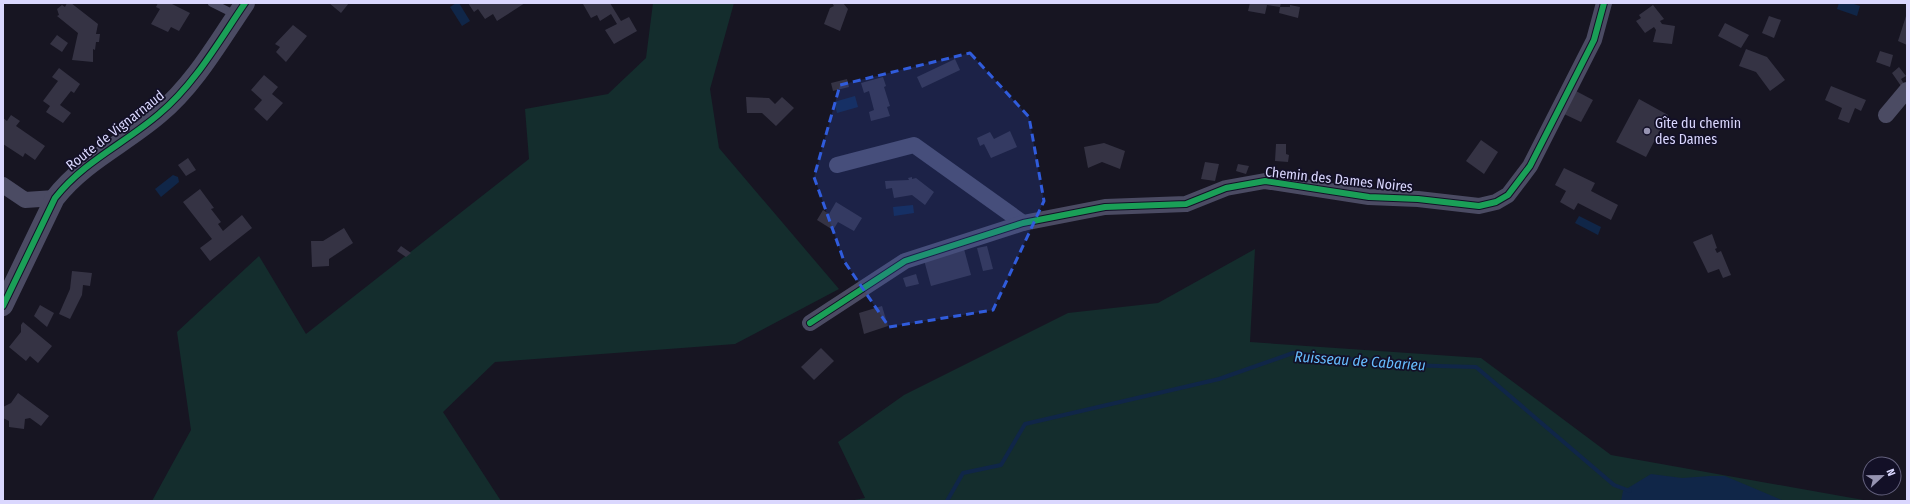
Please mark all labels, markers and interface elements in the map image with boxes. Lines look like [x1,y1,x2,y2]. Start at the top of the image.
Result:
street label: Route de Vignarnaud [63,87,168,174]
place label: Gîte du chemin des Dames [1655,115,1741,148]
marker: Gîte du chemin des Dames [1642,126,1652,136]
street label: Chemin des Dames Noires [1264,163,1414,196]
water label: Ruisseau de Cabarieu [1294,347,1426,375]
north arrow [1862,456,1902,496]
text: N [1884,467,1898,478]

